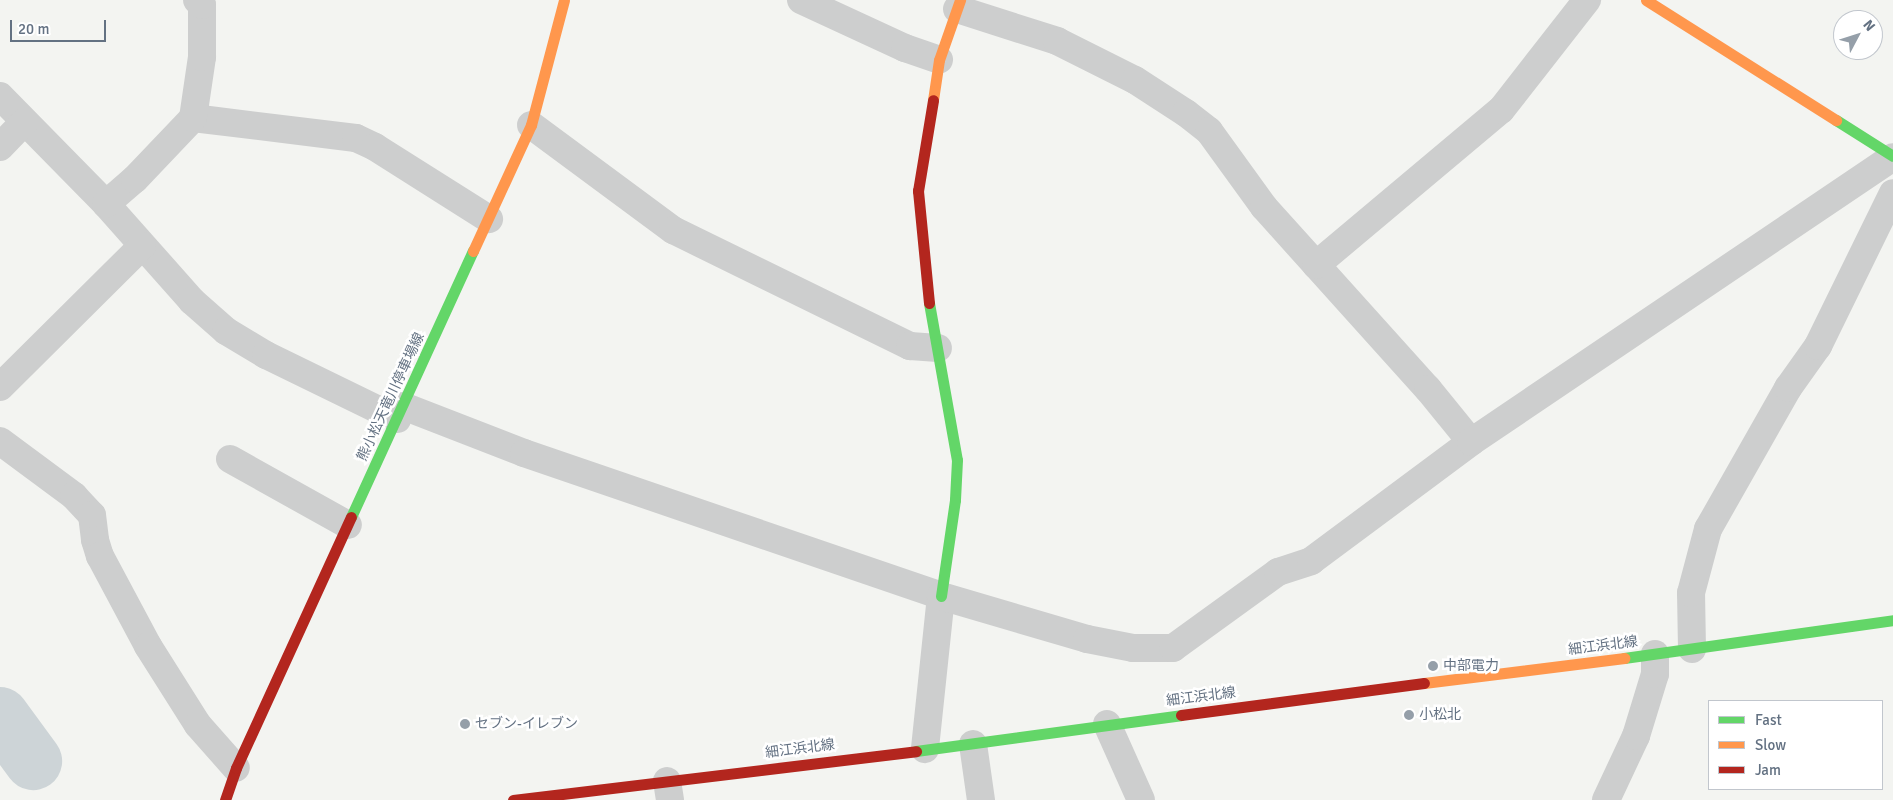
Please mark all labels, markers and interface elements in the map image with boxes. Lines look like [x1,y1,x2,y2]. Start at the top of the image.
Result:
scale bar [12,10,109,42]
north arrow [1833,10,1883,60]
text: N [1859,16,1879,35]
text: 20 m [18,20,49,38]
street label: 熊小松天竜川停車場線 [354,330,428,464]
street label: 細江浜北線 [1567,633,1639,659]
place label: 中部電力 [1443,658,1499,674]
marker: 中部電力 [1427,660,1439,672]
street label: 細江浜北線 [1165,684,1237,710]
legend [1708,700,1883,790]
place label: 小松北 [1419,707,1461,723]
marker: 小松北 [1403,709,1415,721]
text: Fast [1755,711,1782,729]
place label: セブン-イレブン [475,716,578,732]
marker: セブン-イレブン [459,718,471,730]
street label: 細江浜北線 [764,736,836,762]
text: Slow [1755,736,1786,754]
text: Jam [1755,761,1781,779]

